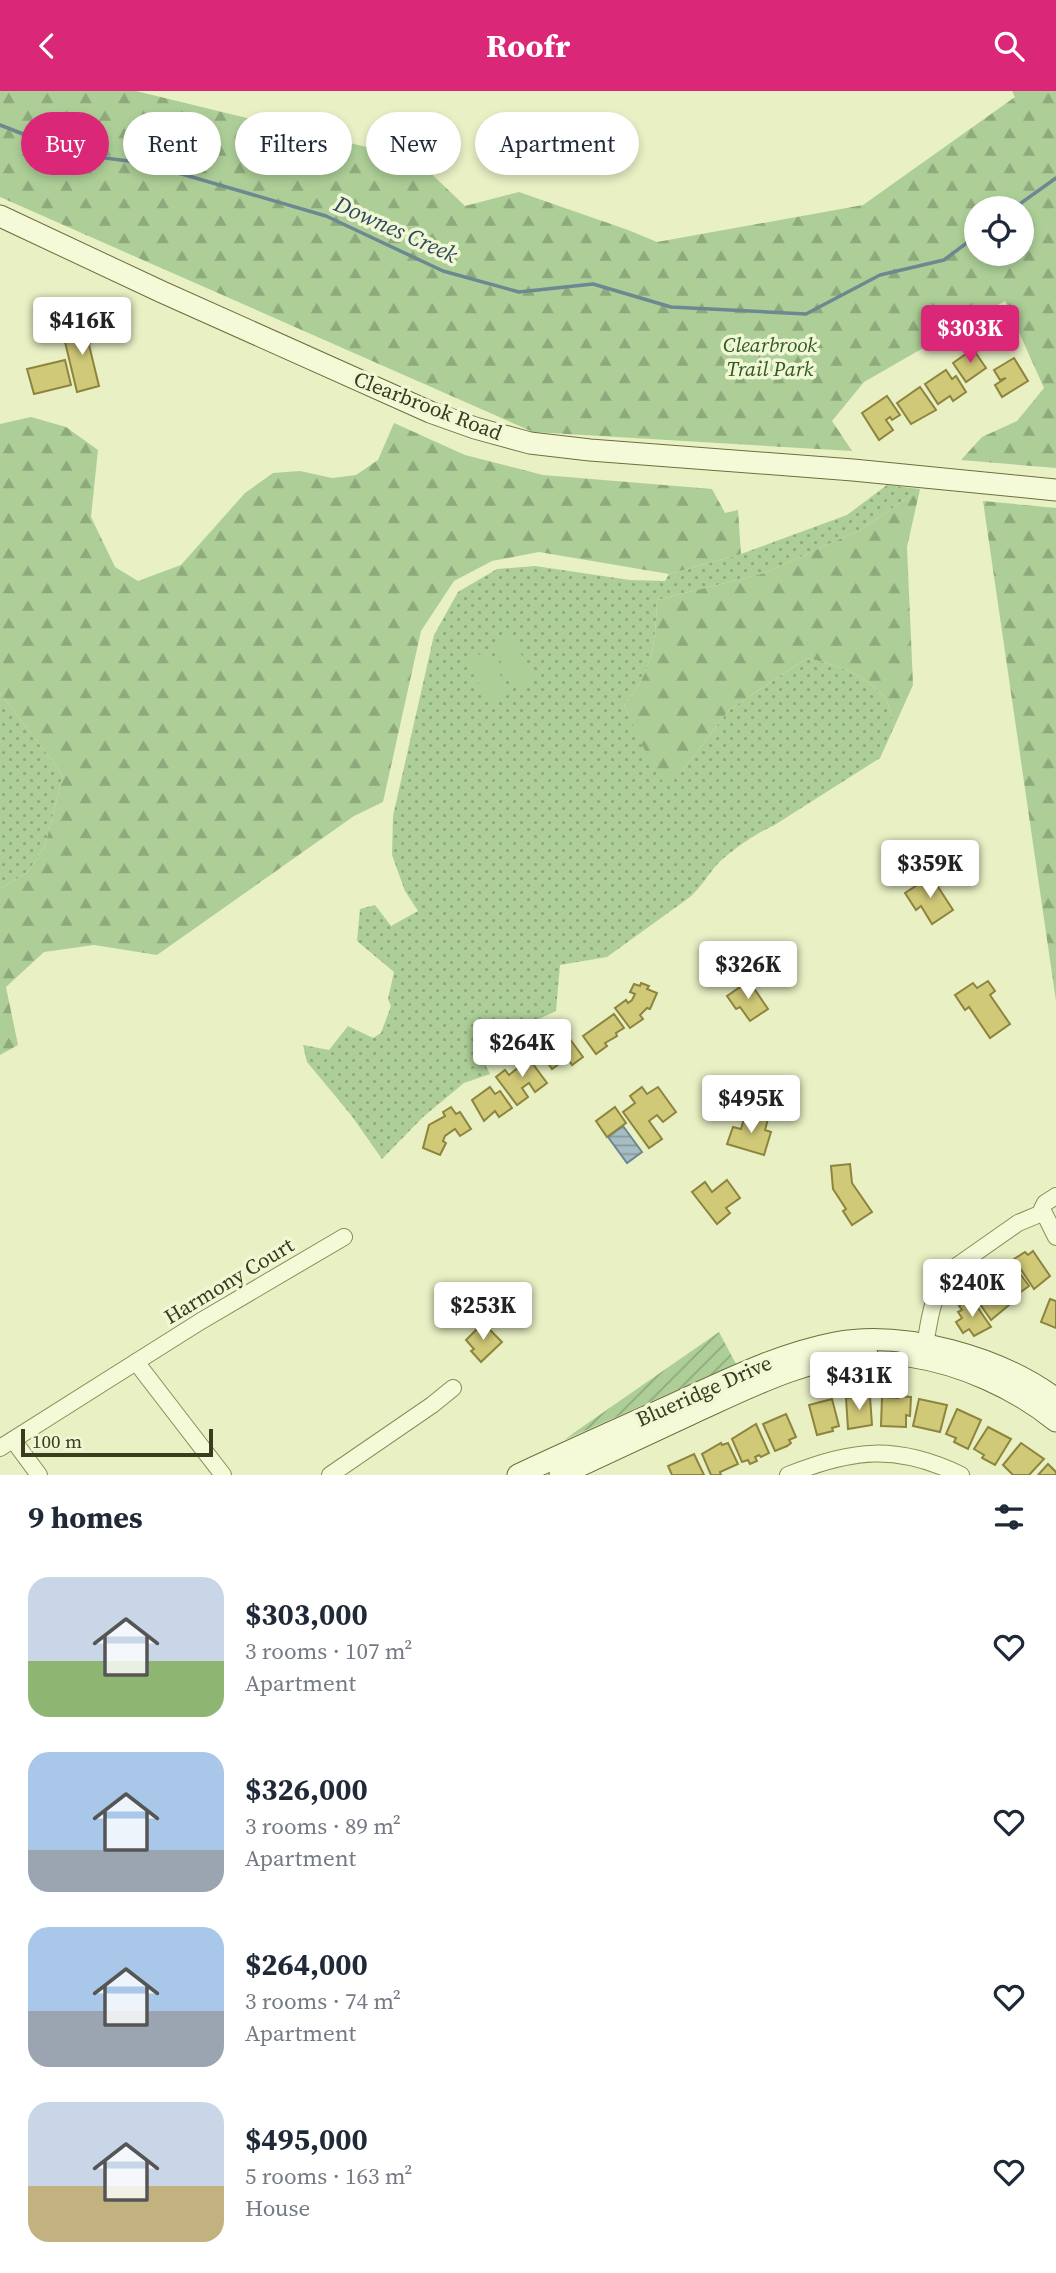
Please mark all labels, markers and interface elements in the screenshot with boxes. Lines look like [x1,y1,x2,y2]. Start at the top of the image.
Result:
text: Roofr [486,24,570,68]
icon: back [28,27,66,65]
icon: search [990,27,1028,65]
chip: Buy [21,112,109,175]
chip: Rent [123,112,221,175]
chip: Filters [235,112,352,175]
chip: New [366,112,461,175]
chip: Apartment [475,112,639,175]
water label: Downes Creek [328,187,463,270]
map controls [964,196,1034,266]
button: locate [964,196,1034,266]
pin: $416K [33,297,131,357]
text: $416K [49,304,115,336]
pin: $303K [921,306,1019,365]
text: $303K [937,312,1003,344]
park label: Clearbrook Trail Park [723,330,817,383]
street label: Clearbrook Road [350,364,507,447]
pin: $359K [881,841,979,900]
text: $359K [897,847,963,879]
pin: $326K [699,941,797,1001]
text: $326K [715,948,781,980]
pin: $264K [473,1019,571,1079]
text: $264K [489,1026,555,1058]
pin: $495K [702,1075,800,1135]
text: $495K [718,1082,784,1114]
street label: Harmony Court [158,1230,299,1331]
pin: $240K [923,1259,1021,1319]
text: $240K [939,1266,1005,1298]
pin: $253K [434,1283,532,1342]
text: $253K [450,1289,516,1321]
street label: Blueridge Drive [631,1348,776,1433]
pin: $431K [810,1353,908,1412]
text: $431K [826,1359,892,1391]
scale bar [21,1426,214,1458]
text: 100 m [32,1428,82,1454]
text: 9 homes [28,1497,143,1538]
icon: filters [990,1498,1028,1536]
text: $303,000 [245,1594,368,1635]
icon: home [84,1605,168,1689]
icon: heart [990,1628,1028,1666]
text: 3 rooms · 107 m² [245,1635,412,1667]
text: Apartment [245,1667,356,1699]
text: $326,000 [245,1769,368,1810]
icon: home [84,1780,168,1864]
icon: heart [990,1803,1028,1841]
text: 3 rooms · 89 m² [245,1810,401,1842]
text: Apartment [245,1842,356,1874]
text: $264,000 [245,1944,368,1985]
icon: home [84,1955,168,2039]
icon: heart [990,1978,1028,2016]
text: 3 rooms · 74 m² [245,1985,401,2017]
text: Apartment [245,2017,356,2049]
text: $495,000 [245,2119,368,2160]
icon: home [84,2130,168,2214]
icon: heart [990,2153,1028,2191]
text: 5 rooms · 163 m² [245,2160,412,2192]
text: House [245,2192,310,2224]

